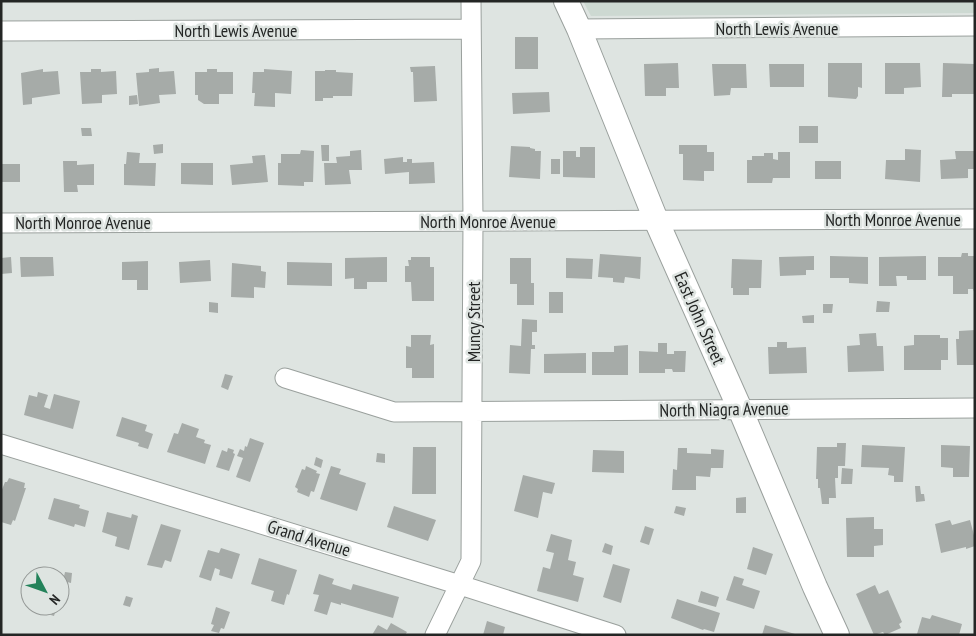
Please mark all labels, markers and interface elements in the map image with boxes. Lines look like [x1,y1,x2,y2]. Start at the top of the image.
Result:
street label: North Lewis Avenue [716,17,838,40]
street label: North Lewis Avenue [175,19,297,42]
street label: North Monroe Avenue [825,208,961,231]
street label: North Monroe Avenue [420,210,556,233]
street label: North Monroe Avenue [15,211,151,234]
street label: East John Street [669,268,731,368]
street label: Muncy Street [462,282,485,362]
street label: North Niagra Avenue [659,396,789,422]
street label: Grand Avenue [265,514,353,562]
north arrow [20,566,70,616]
text: N [46,591,64,608]

